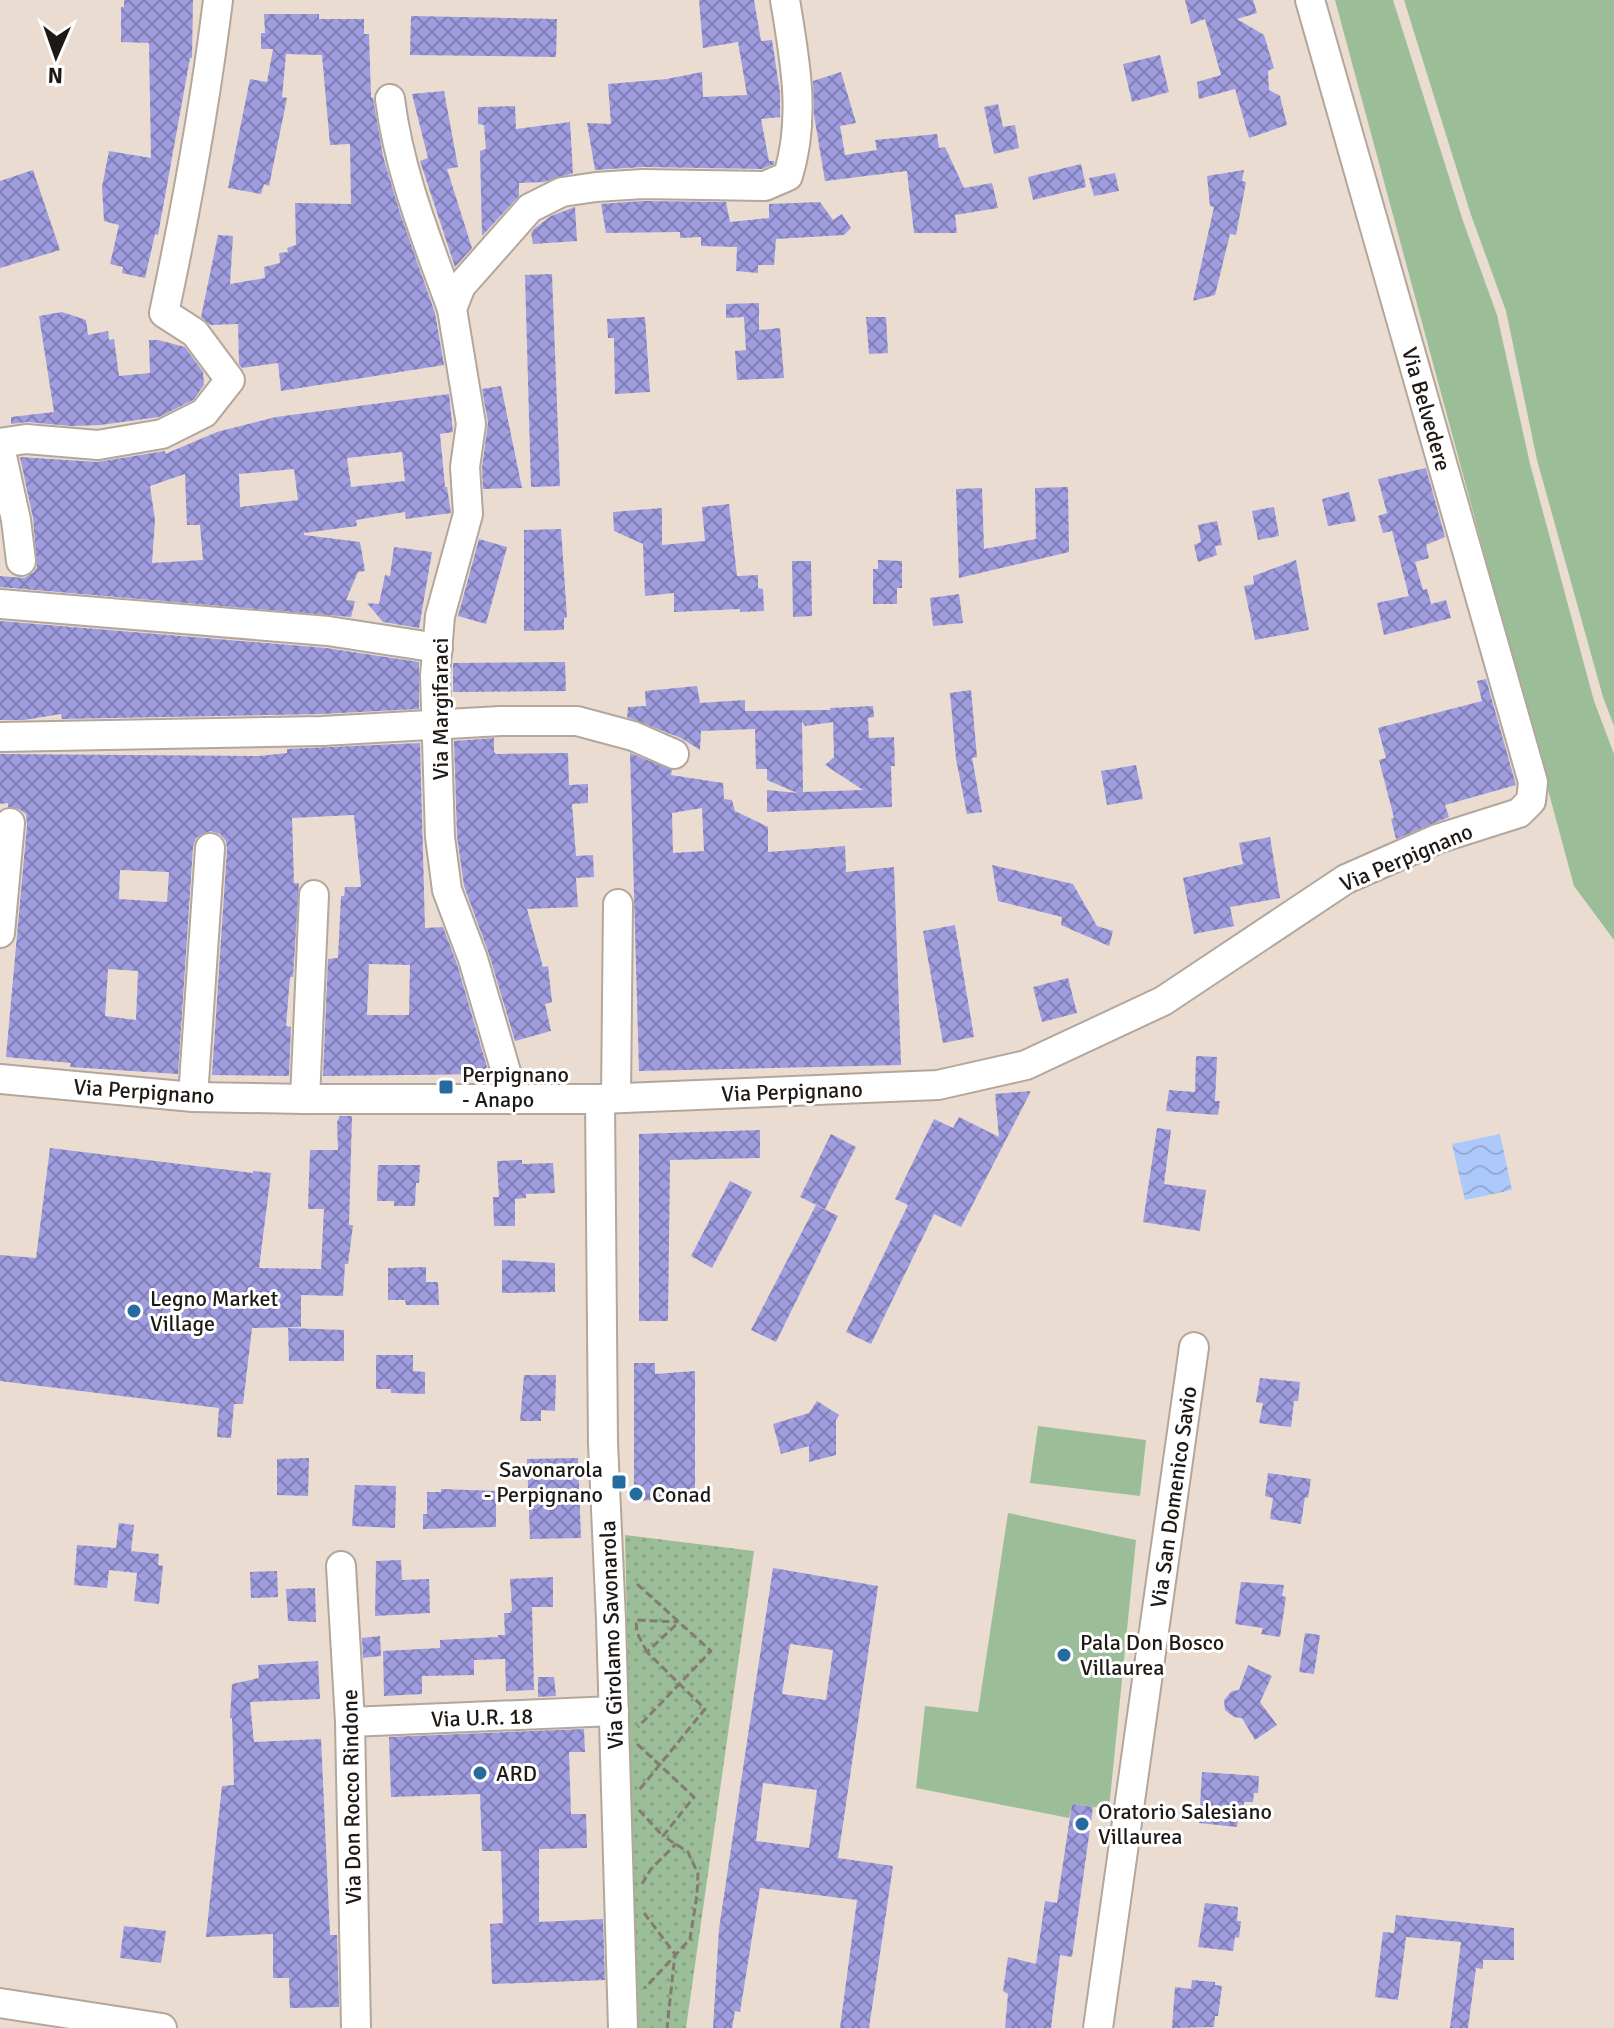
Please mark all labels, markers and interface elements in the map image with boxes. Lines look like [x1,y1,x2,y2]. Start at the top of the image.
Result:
north arrow [16,16,96,96]
text: N [47,62,63,89]
street label: Via Belvedere [1396,344,1457,474]
street label: Via Margifaraci [427,638,454,780]
street label: Via Perpignano [1336,817,1477,898]
place label: Perpignano - Anapo [462,1061,569,1113]
street label: Via Perpignano [72,1073,215,1110]
street label: Via Perpignano [721,1076,863,1107]
marker: Perpignano - Anapo [437,1078,455,1096]
place label: Legno Market Village [150,1285,278,1337]
marker: Legno Market Village [125,1302,143,1320]
street label: Via San Domenico Savio [1145,1384,1202,1610]
place label: Savonarola - Perpignano [484,1456,603,1508]
marker: Savonarola - Perpignano [610,1473,628,1491]
place label: Conad [652,1481,711,1508]
marker: Conad [627,1485,645,1503]
street label: Via Girolamo Savonarola [594,1520,629,1750]
place label: Pala Don Bosco Villaurea [1080,1629,1224,1681]
marker: Pala Don Bosco Villaurea [1055,1646,1073,1664]
street label: Via Don Rocco Rindone [336,1689,367,1905]
street label: Via U.R. 18 [430,1702,534,1733]
place label: ARD [496,1760,537,1787]
marker: ARD [471,1764,489,1782]
place label: Oratorio Salesiano Villaurea [1098,1798,1272,1850]
marker: Oratorio Salesiano Villaurea [1073,1815,1091,1833]

